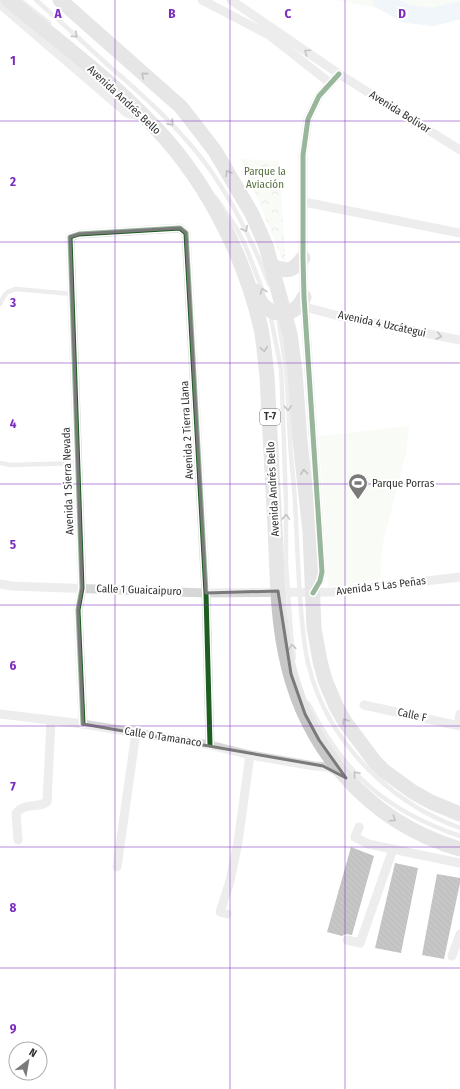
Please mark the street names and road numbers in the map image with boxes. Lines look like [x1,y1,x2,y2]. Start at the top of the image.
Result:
street label: Avenida Andrés Bello [85,63,163,137]
street label: Avenida Bolívar [367,88,433,136]
street label: Avenida 4 Uzcátegui [337,308,427,340]
street label: Avenida 2 Tierra Llana [178,380,196,480]
road number: T-7 [260,409,280,425]
street label: Avenida 1 Sierra Nevada [60,427,76,535]
street label: Avenida Andrés Bello [264,441,282,537]
street label: Avenida 5 Las Peñas [335,574,427,598]
street label: Calle 1 Guaicaipuro [96,582,182,598]
street label: Calle F [396,706,428,724]
street label: Calle 0 Tamanaco [123,724,203,750]

